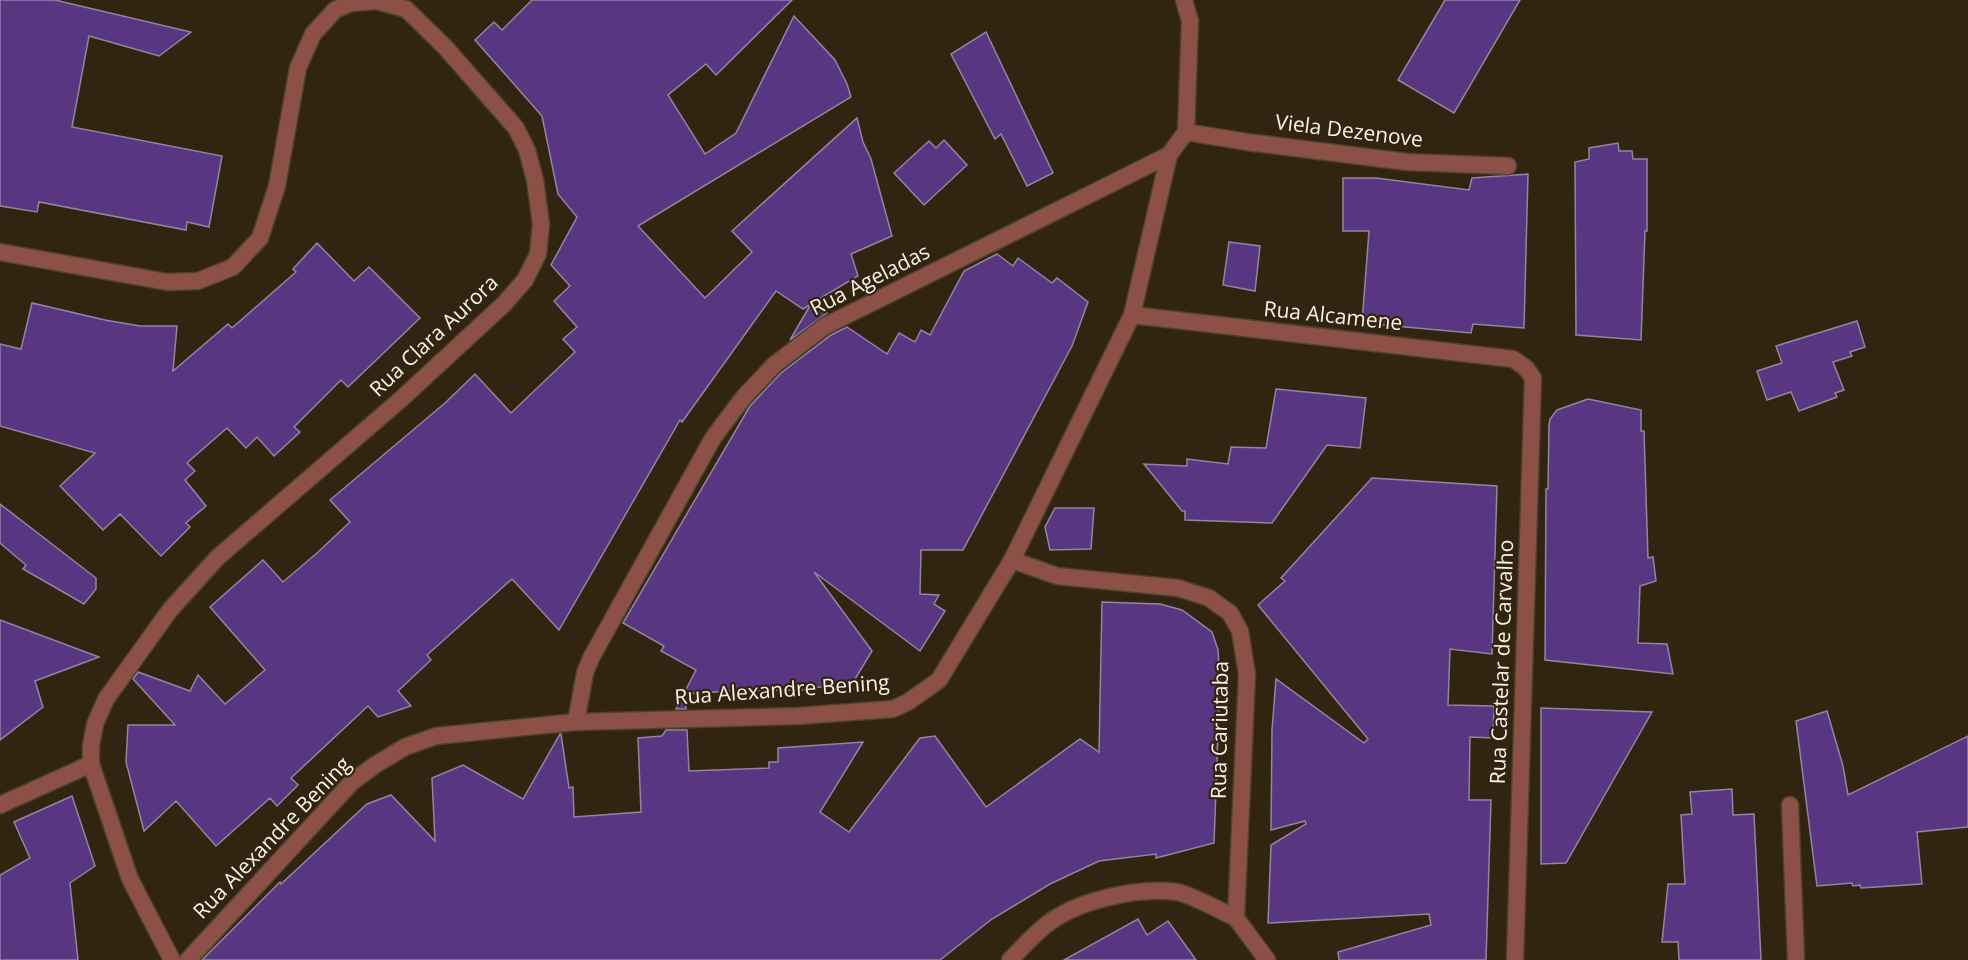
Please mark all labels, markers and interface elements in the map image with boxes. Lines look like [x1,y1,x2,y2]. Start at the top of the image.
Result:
street label: Viela Dezenove [1274,107,1425,153]
street label: Rua Ageladas [805,237,934,321]
street label: Rua Clara Aurora [363,268,504,402]
street label: Rua Alcamene [1262,294,1404,336]
street label: Rua Castelar de Carvalho [1483,539,1519,785]
street label: Rua Cariutaba [1204,661,1234,799]
street label: Rua Alexandre Bening [674,668,890,710]
street label: Rua Alexandre Bening [186,750,356,924]

